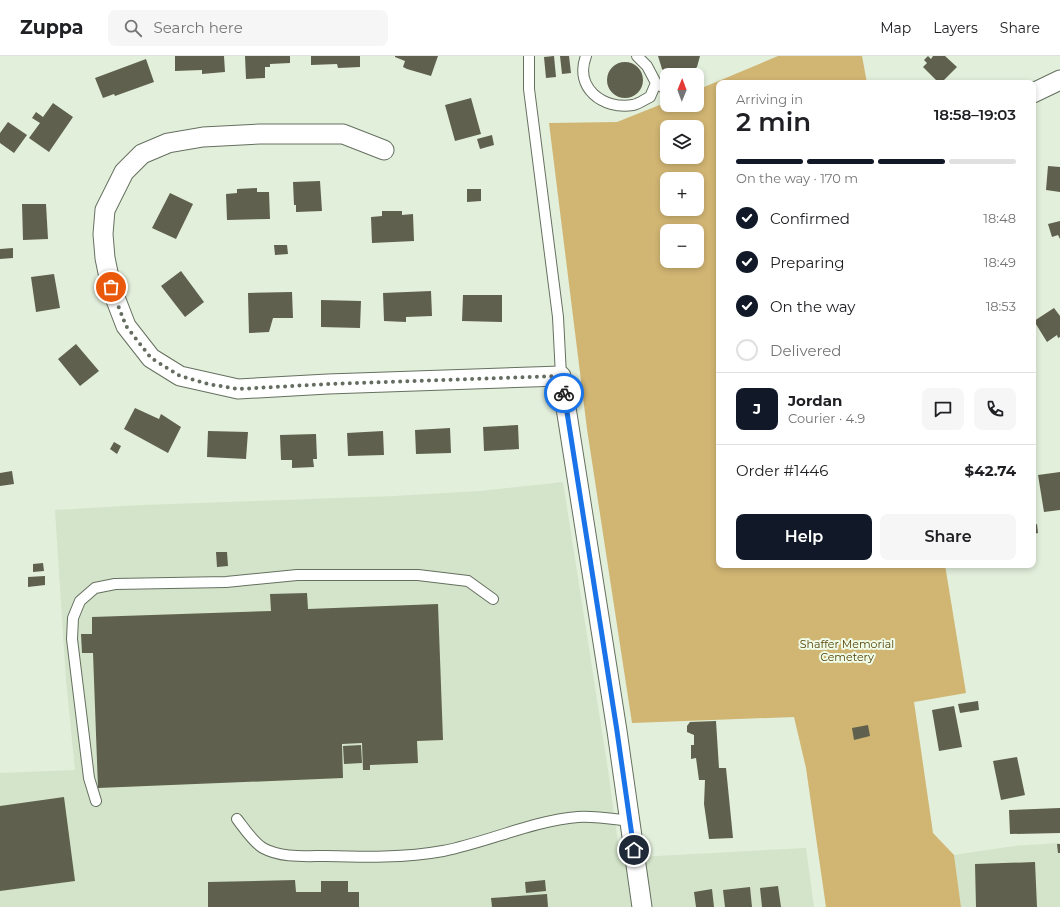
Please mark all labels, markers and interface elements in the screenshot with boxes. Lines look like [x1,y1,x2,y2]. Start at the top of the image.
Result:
search box [108,10,388,46]
text: Zuppa [20,16,84,39]
icon: search [122,17,144,39]
text: Search here [154,18,243,37]
text: Map [880,19,911,37]
text: Layers [933,19,978,37]
text: Share [1000,19,1040,37]
north arrow [660,68,704,112]
map controls [660,68,704,268]
text: Arriving in [736,91,803,107]
text: 18:58–19:03 [934,105,1016,124]
text: 2 min [736,106,811,138]
button: layers [660,120,704,164]
text: On the way · 170 m [736,170,858,186]
button: + [660,172,704,216]
icon: check [736,207,758,229]
text: Confirmed [770,209,850,228]
text: 18:48 [983,210,1016,226]
button: − [660,224,704,268]
icon: check [736,251,758,273]
text: Preparing [770,253,845,272]
text: 18:49 [984,254,1016,270]
pin [94,270,128,304]
icon: bag [100,276,122,298]
icon: check [736,295,758,317]
text: On the way [770,297,855,316]
text: 18:53 [986,298,1016,314]
text: Delivered [770,341,842,360]
courier [544,373,584,413]
icon: bike [553,382,575,404]
button: chat [922,388,964,430]
button: phone [974,388,1016,430]
text: Jordan [788,391,842,410]
text: J [753,399,761,418]
text: Courier · 4.9 [788,410,865,426]
text: Order #1446 [736,461,828,480]
text: $42.74 [965,461,1016,480]
button: Help [736,514,872,560]
button: Share [880,514,1016,560]
park label: Shaffer Memorial Cemetery [800,637,894,664]
pin [617,833,651,867]
icon: home [623,839,645,861]

